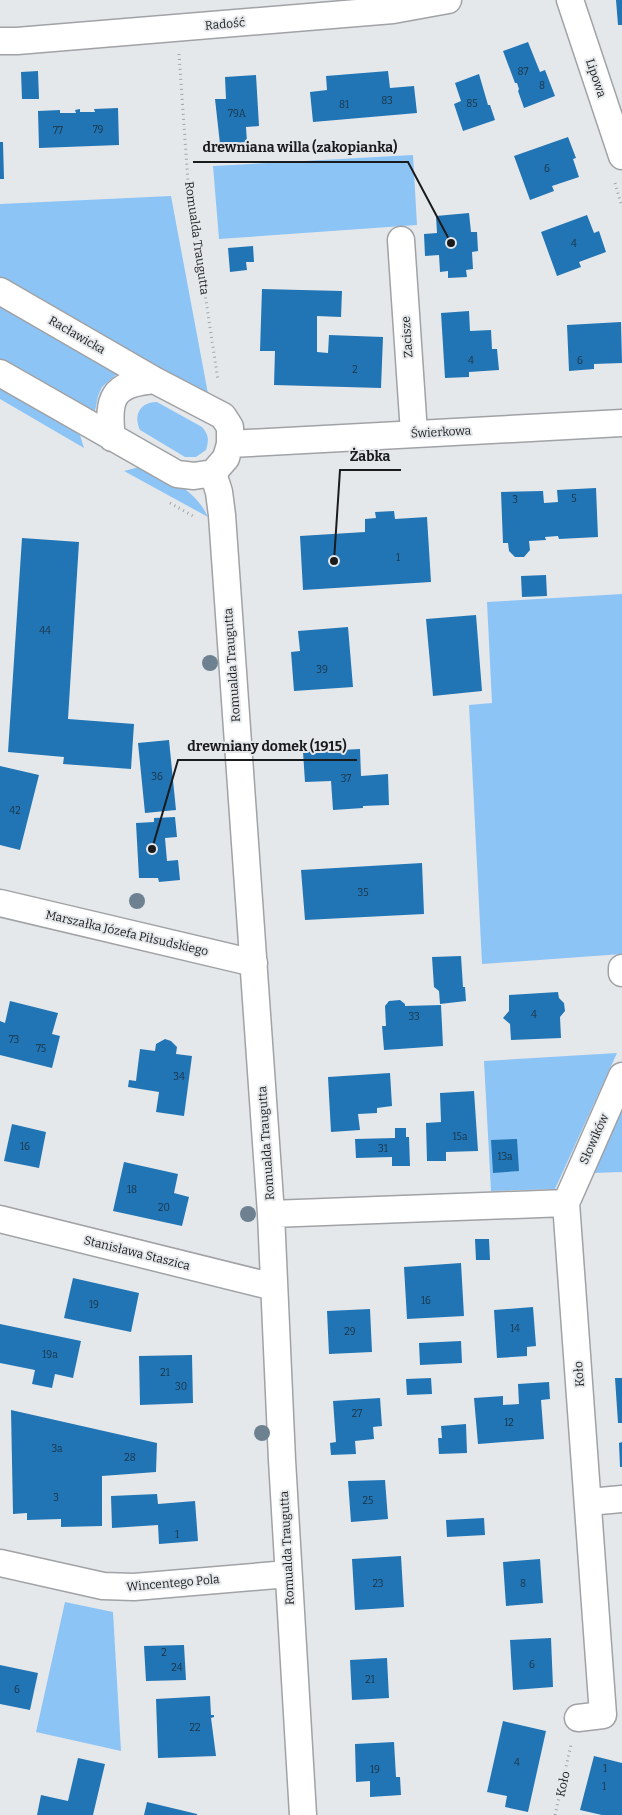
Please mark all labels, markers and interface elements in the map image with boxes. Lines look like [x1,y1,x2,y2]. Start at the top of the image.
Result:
street label: Radość [204,15,246,33]
street label: Lipowa [583,57,609,99]
house number: 87 [517,66,529,78]
house number: 8 [539,80,545,92]
house number: 83 [381,95,393,107]
house number: 85 [466,98,478,110]
house number: 81 [339,99,349,111]
house number: 79A [228,108,247,120]
house number: 79 [93,124,103,136]
house number: 77 [53,125,63,137]
callout: drewniana willa (zakopianka) [193,133,408,162]
text: drewniana willa (zakopianka) [203,138,397,156]
house number: 6 [544,163,550,175]
street label: Romualda Traugutta [182,180,212,296]
house number: 4 [571,238,577,250]
street label: Racławicka [46,313,108,357]
street label: Zacisze [399,316,415,358]
house number: 4 [468,355,474,367]
house number: 6 [577,355,583,367]
house number: 2 [352,364,358,376]
street label: Świerkowa [410,422,472,441]
callout: Żabka [340,441,401,470]
text: Żabka [350,447,390,465]
house number: 5 [571,493,577,505]
house number: 3 [512,494,518,506]
house number: 1 [396,552,400,564]
street label: Romualda Traugutta [221,607,243,723]
house number: 44 [39,625,51,637]
house number: 39 [316,664,328,676]
callout: drewniany domek (1915) [178,731,357,760]
text: drewniany domek (1915) [187,737,347,755]
house number: 36 [151,771,163,783]
house number: 37 [341,773,351,785]
house number: 42 [9,805,21,817]
house number: 35 [357,887,369,899]
street label: Marszałka Józefa Piłsudskiego [44,907,210,959]
house number: 4 [531,1009,537,1021]
house number: 33 [408,1011,420,1023]
house number: 73 [9,1034,20,1046]
house number: 75 [36,1043,46,1055]
house number: 34 [173,1071,185,1083]
street label: Romualda Traugutta [255,1085,277,1201]
street label: Słowików [577,1111,611,1166]
house number: 15a [453,1131,468,1143]
house number: 16 [20,1141,30,1153]
house number: 31 [378,1143,388,1155]
house number: 13a [498,1151,513,1163]
house number: 18 [127,1184,137,1196]
house number: 20 [158,1202,170,1214]
street label: Stanisława Staszica [83,1233,192,1273]
house number: 16 [421,1295,431,1307]
house number: 19 [89,1299,99,1311]
house number: 14 [510,1323,520,1335]
house number: 29 [344,1326,356,1338]
house number: 19a [42,1349,58,1361]
street label: Koło [571,1361,587,1387]
house number: 21 [160,1367,170,1379]
house number: 30 [175,1381,187,1393]
house number: 27 [352,1408,362,1420]
house number: 12 [504,1417,514,1429]
house number: 3a [52,1443,63,1455]
house number: 28 [124,1452,136,1464]
street label: Romualda Traugutta [277,1490,297,1605]
house number: 3 [53,1492,59,1504]
house number: 25 [363,1495,373,1507]
house number: 1 [175,1529,179,1541]
street label: Wincentego Pola [126,1572,221,1594]
house number: 23 [372,1578,384,1590]
house number: 8 [520,1578,526,1590]
house number: 2 [161,1647,167,1659]
house number: 6 [529,1659,535,1671]
house number: 24 [171,1662,183,1674]
house number: 21 [365,1674,375,1686]
house number: 6 [14,1684,20,1696]
house number: 22 [190,1722,200,1734]
house number: 4 [514,1757,520,1769]
house number: 1 [603,1763,607,1775]
house number: 19 [370,1764,380,1776]
street label: Koło [553,1770,573,1798]
house number: 1 [602,1781,606,1793]

